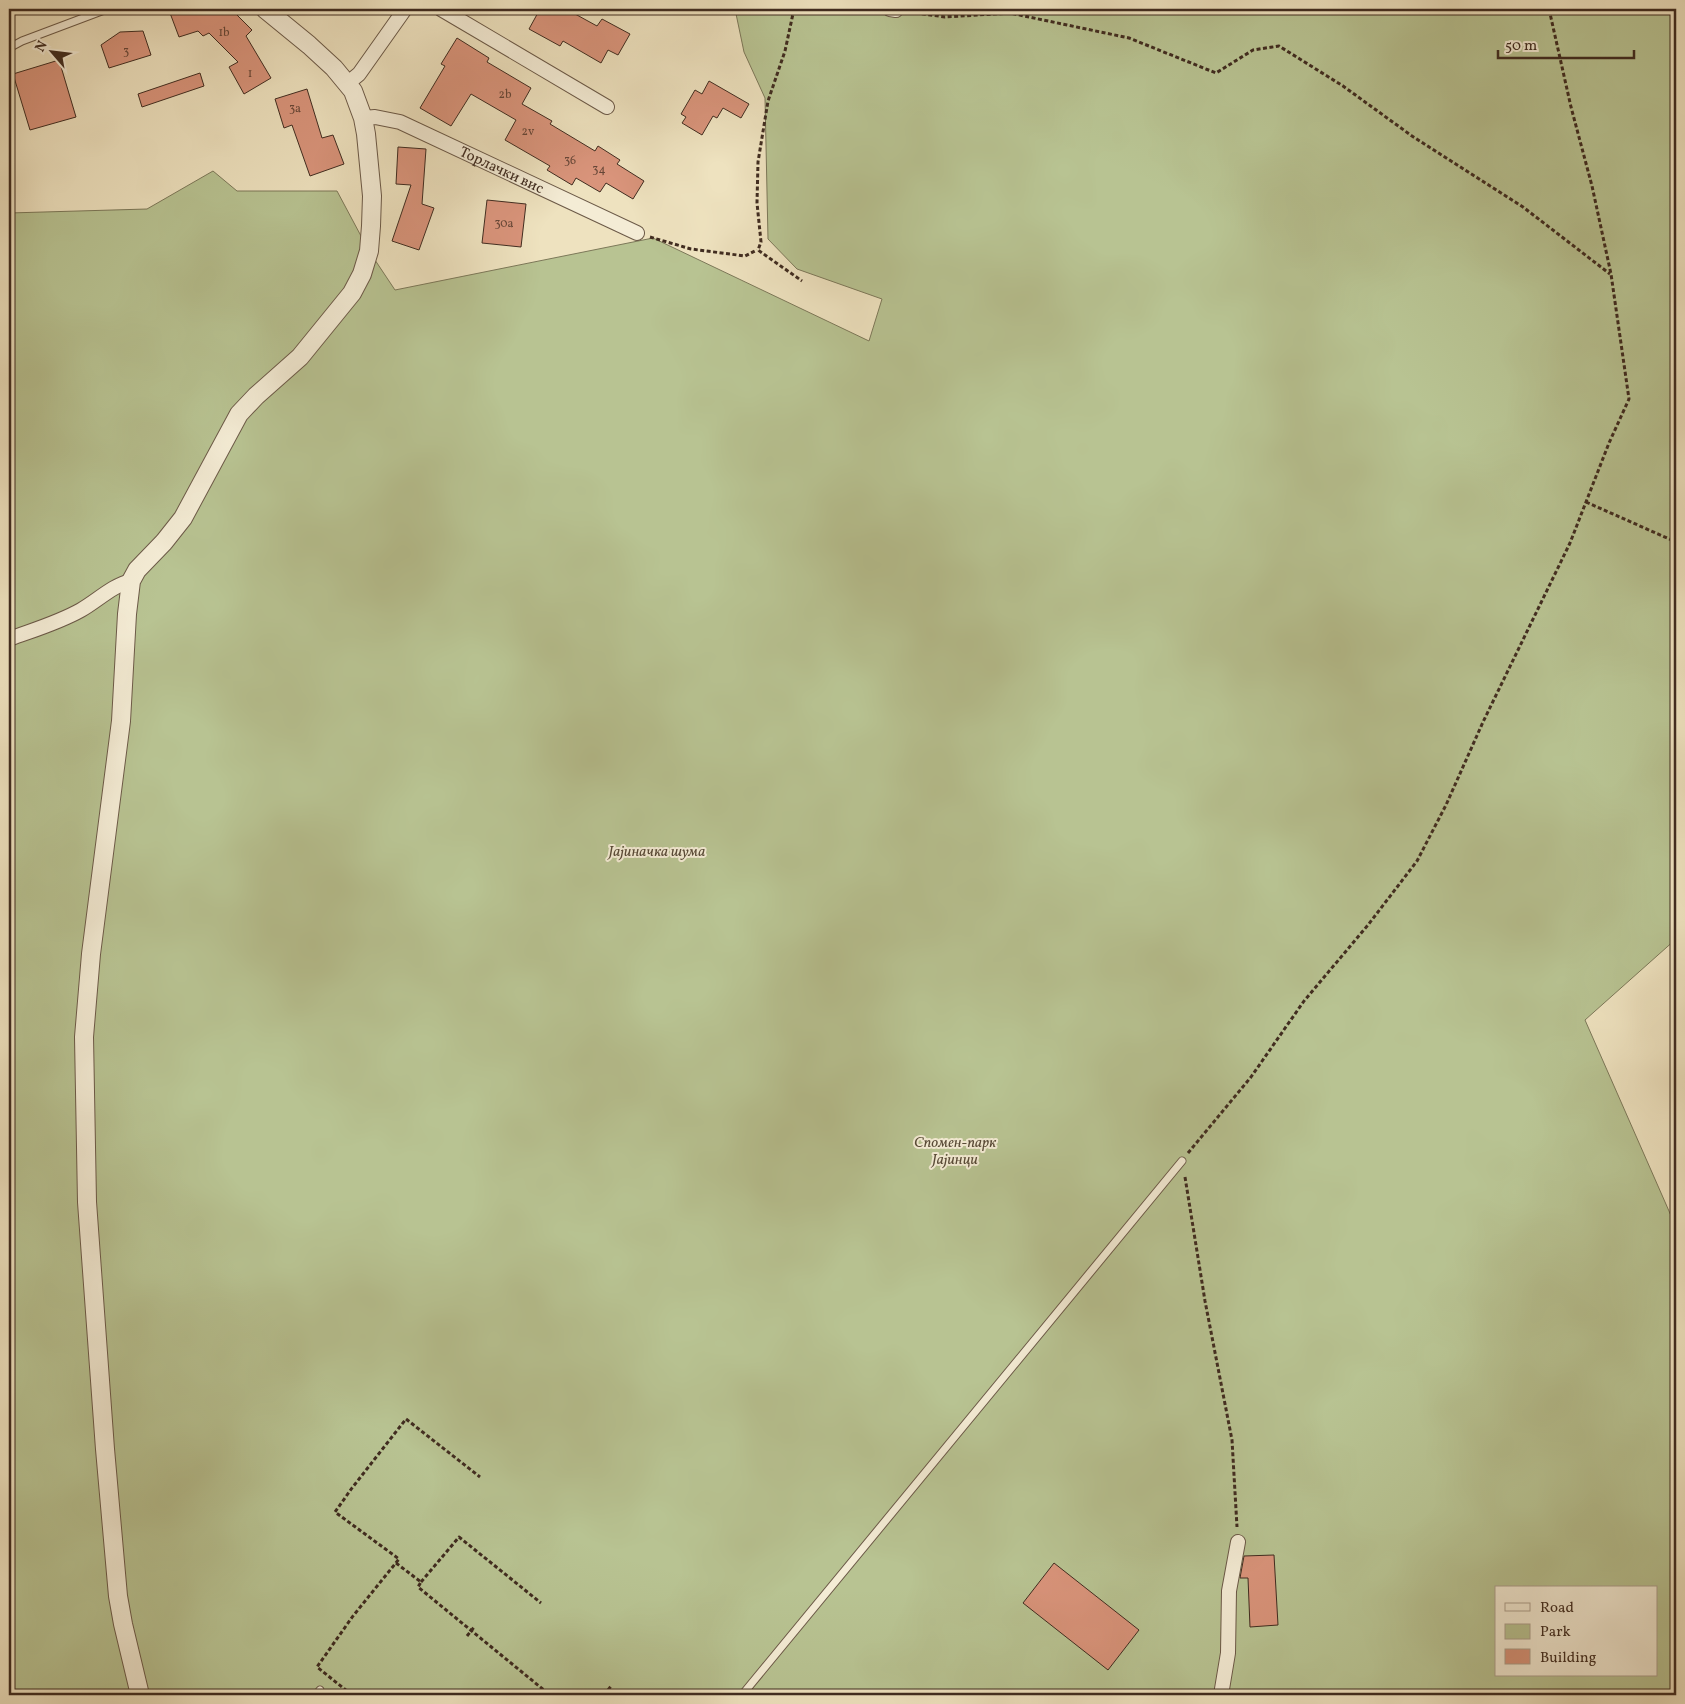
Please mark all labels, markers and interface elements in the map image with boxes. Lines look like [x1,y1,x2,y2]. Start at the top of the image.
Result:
house number: 1b [218,25,230,41]
north arrow [28,28,78,78]
scale bar [1498,28,1634,60]
text: 50 m [1505,36,1537,57]
text: N [31,38,53,56]
house number: 3 [123,44,129,60]
house number: 1 [248,66,252,82]
house number: 2b [498,87,512,103]
house number: 3a [289,101,301,117]
house number: 2v [522,124,535,140]
street label: Торлачки вис [456,142,547,200]
house number: 36 [564,153,576,169]
house number: 34 [592,162,606,178]
house number: 30a [494,216,514,232]
park label: Јајиначка шума [607,842,705,863]
park label: Спомен-парк Јајинци [914,1133,997,1171]
legend [1495,1586,1658,1676]
text: Road [1540,1598,1574,1619]
text: Park [1540,1622,1571,1643]
text: Building [1540,1648,1597,1669]

